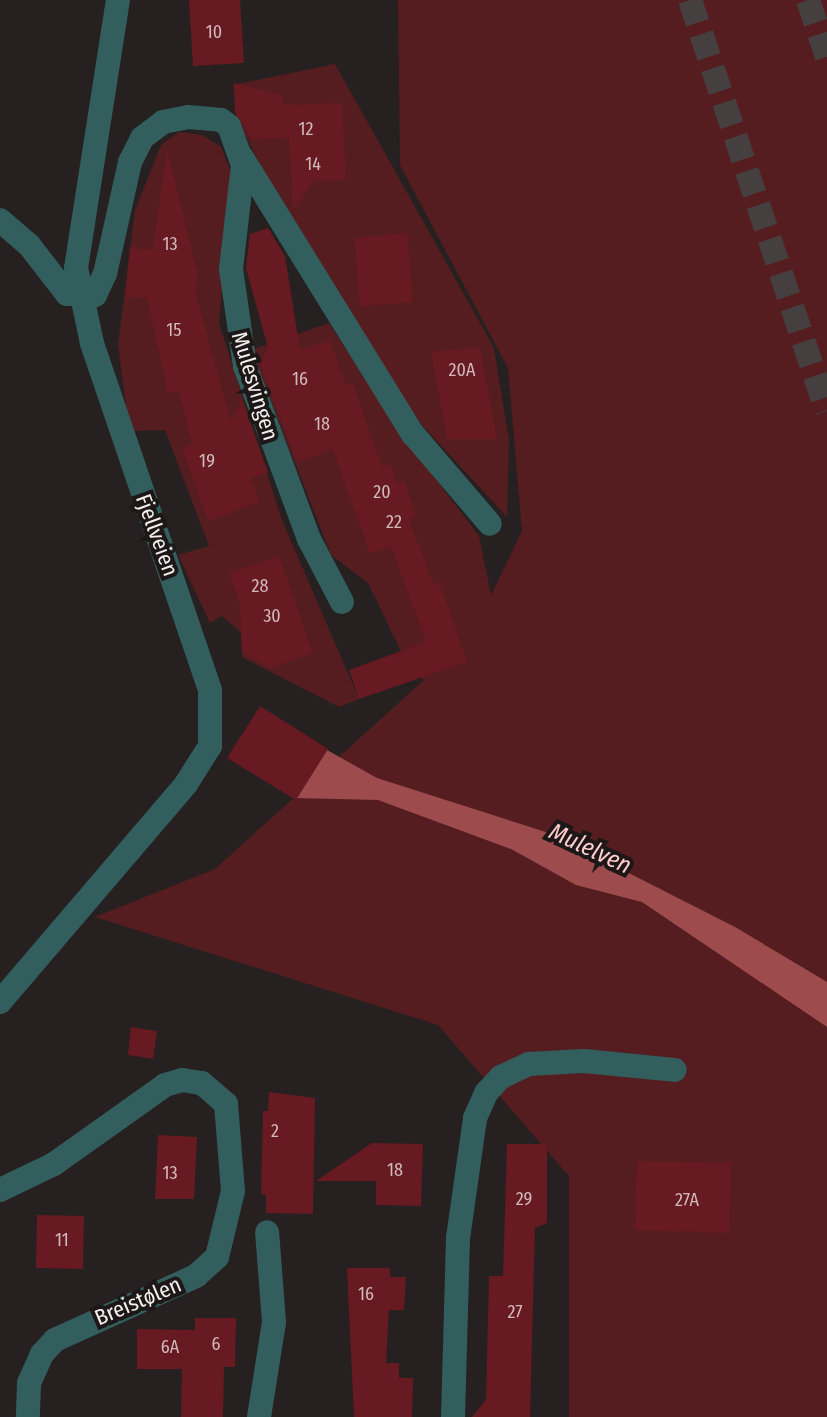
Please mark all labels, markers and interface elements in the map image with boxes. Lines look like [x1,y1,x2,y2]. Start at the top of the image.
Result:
house number: 10 [206,21,222,43]
house number: 12 [299,118,313,140]
house number: 14 [305,153,321,175]
house number: 13 [162,233,178,255]
house number: 15 [166,319,182,341]
street label: Mulesvingen [226,329,284,443]
house number: 20A [449,359,475,381]
house number: 16 [292,368,308,390]
house number: 18 [314,413,330,435]
house number: 19 [199,450,215,472]
house number: 20 [373,481,391,503]
street label: Fjellveien [130,490,184,580]
house number: 22 [386,511,402,533]
house number: 28 [252,575,268,597]
house number: 30 [263,605,281,627]
water label: Mulelven [544,817,636,881]
house number: 2 [271,1120,279,1142]
house number: 18 [387,1159,403,1181]
house number: 13 [162,1162,178,1184]
house number: 29 [516,1188,532,1210]
house number: 27A [675,1189,699,1211]
house number: 11 [55,1229,69,1251]
street label: Breistølen [91,1271,185,1331]
house number: 16 [358,1283,374,1305]
house number: 27 [507,1301,523,1323]
house number: 6 [212,1333,220,1355]
house number: 6A [161,1336,179,1358]

